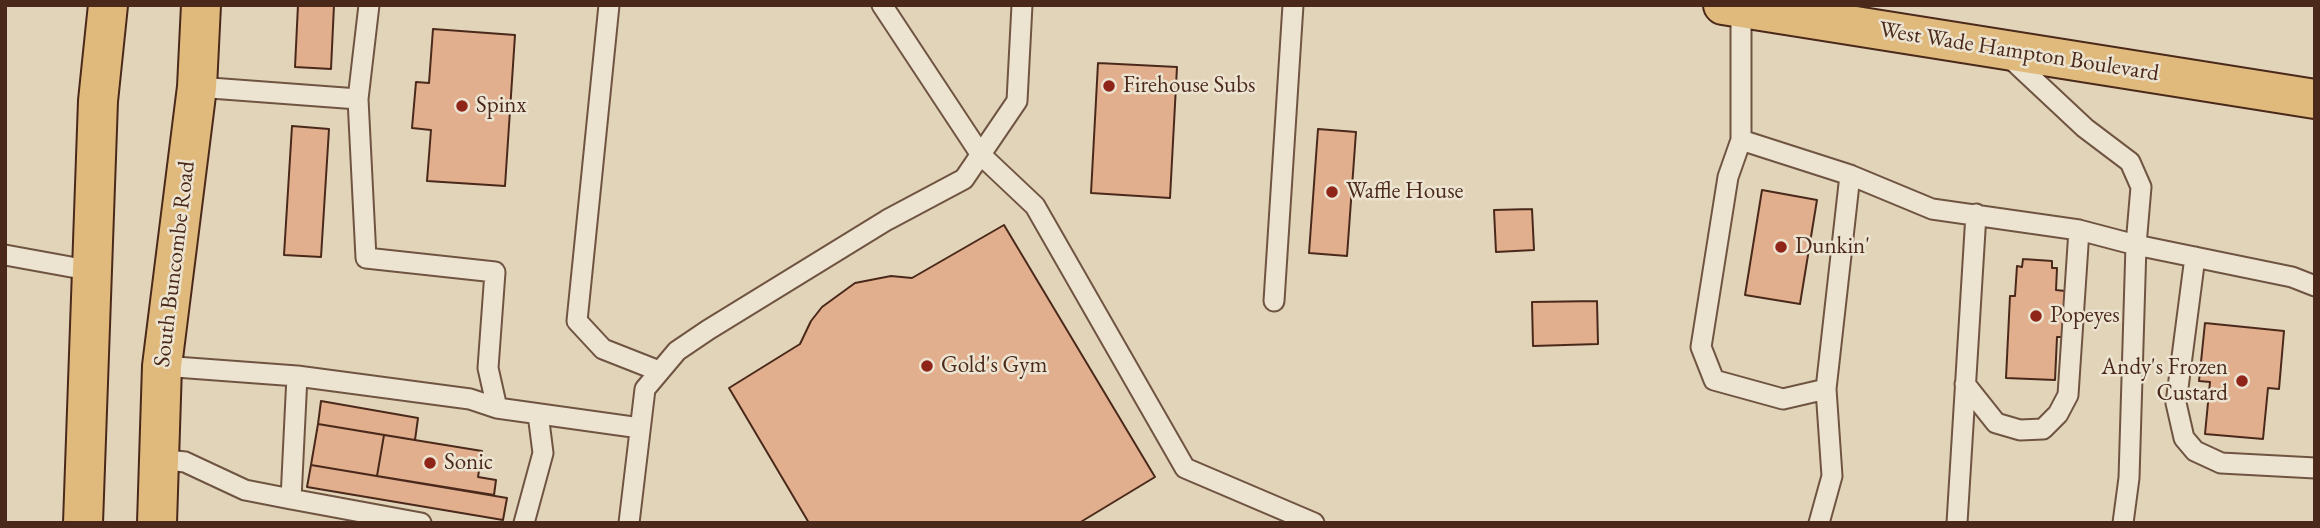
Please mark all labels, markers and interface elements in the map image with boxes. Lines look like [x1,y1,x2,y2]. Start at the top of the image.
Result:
street label: West Wade Hampton Boulevard [1877,16,2161,88]
place label: Firehouse Subs [1123,72,1256,100]
marker: Firehouse Subs [1101,78,1117,94]
place label: Spinx [476,92,526,120]
marker: Spinx [454,98,470,114]
street label: South Buncombe Road [149,159,201,369]
place label: Waffle House [1346,178,1464,206]
marker: Waffle House [1324,184,1340,200]
place label: Dunkin' [1795,233,1870,261]
marker: Dunkin' [1773,239,1789,255]
place label: Popeyes [2050,302,2120,330]
marker: Popeyes [2028,308,2044,324]
place label: Gold's Gym [941,352,1047,380]
place label: Andy's Frozen Custard [2101,354,2228,408]
marker: Gold's Gym [919,358,935,374]
marker: Andy's Frozen Custard [2234,373,2250,389]
place label: Sonic [444,449,493,477]
marker: Sonic [422,455,438,471]

